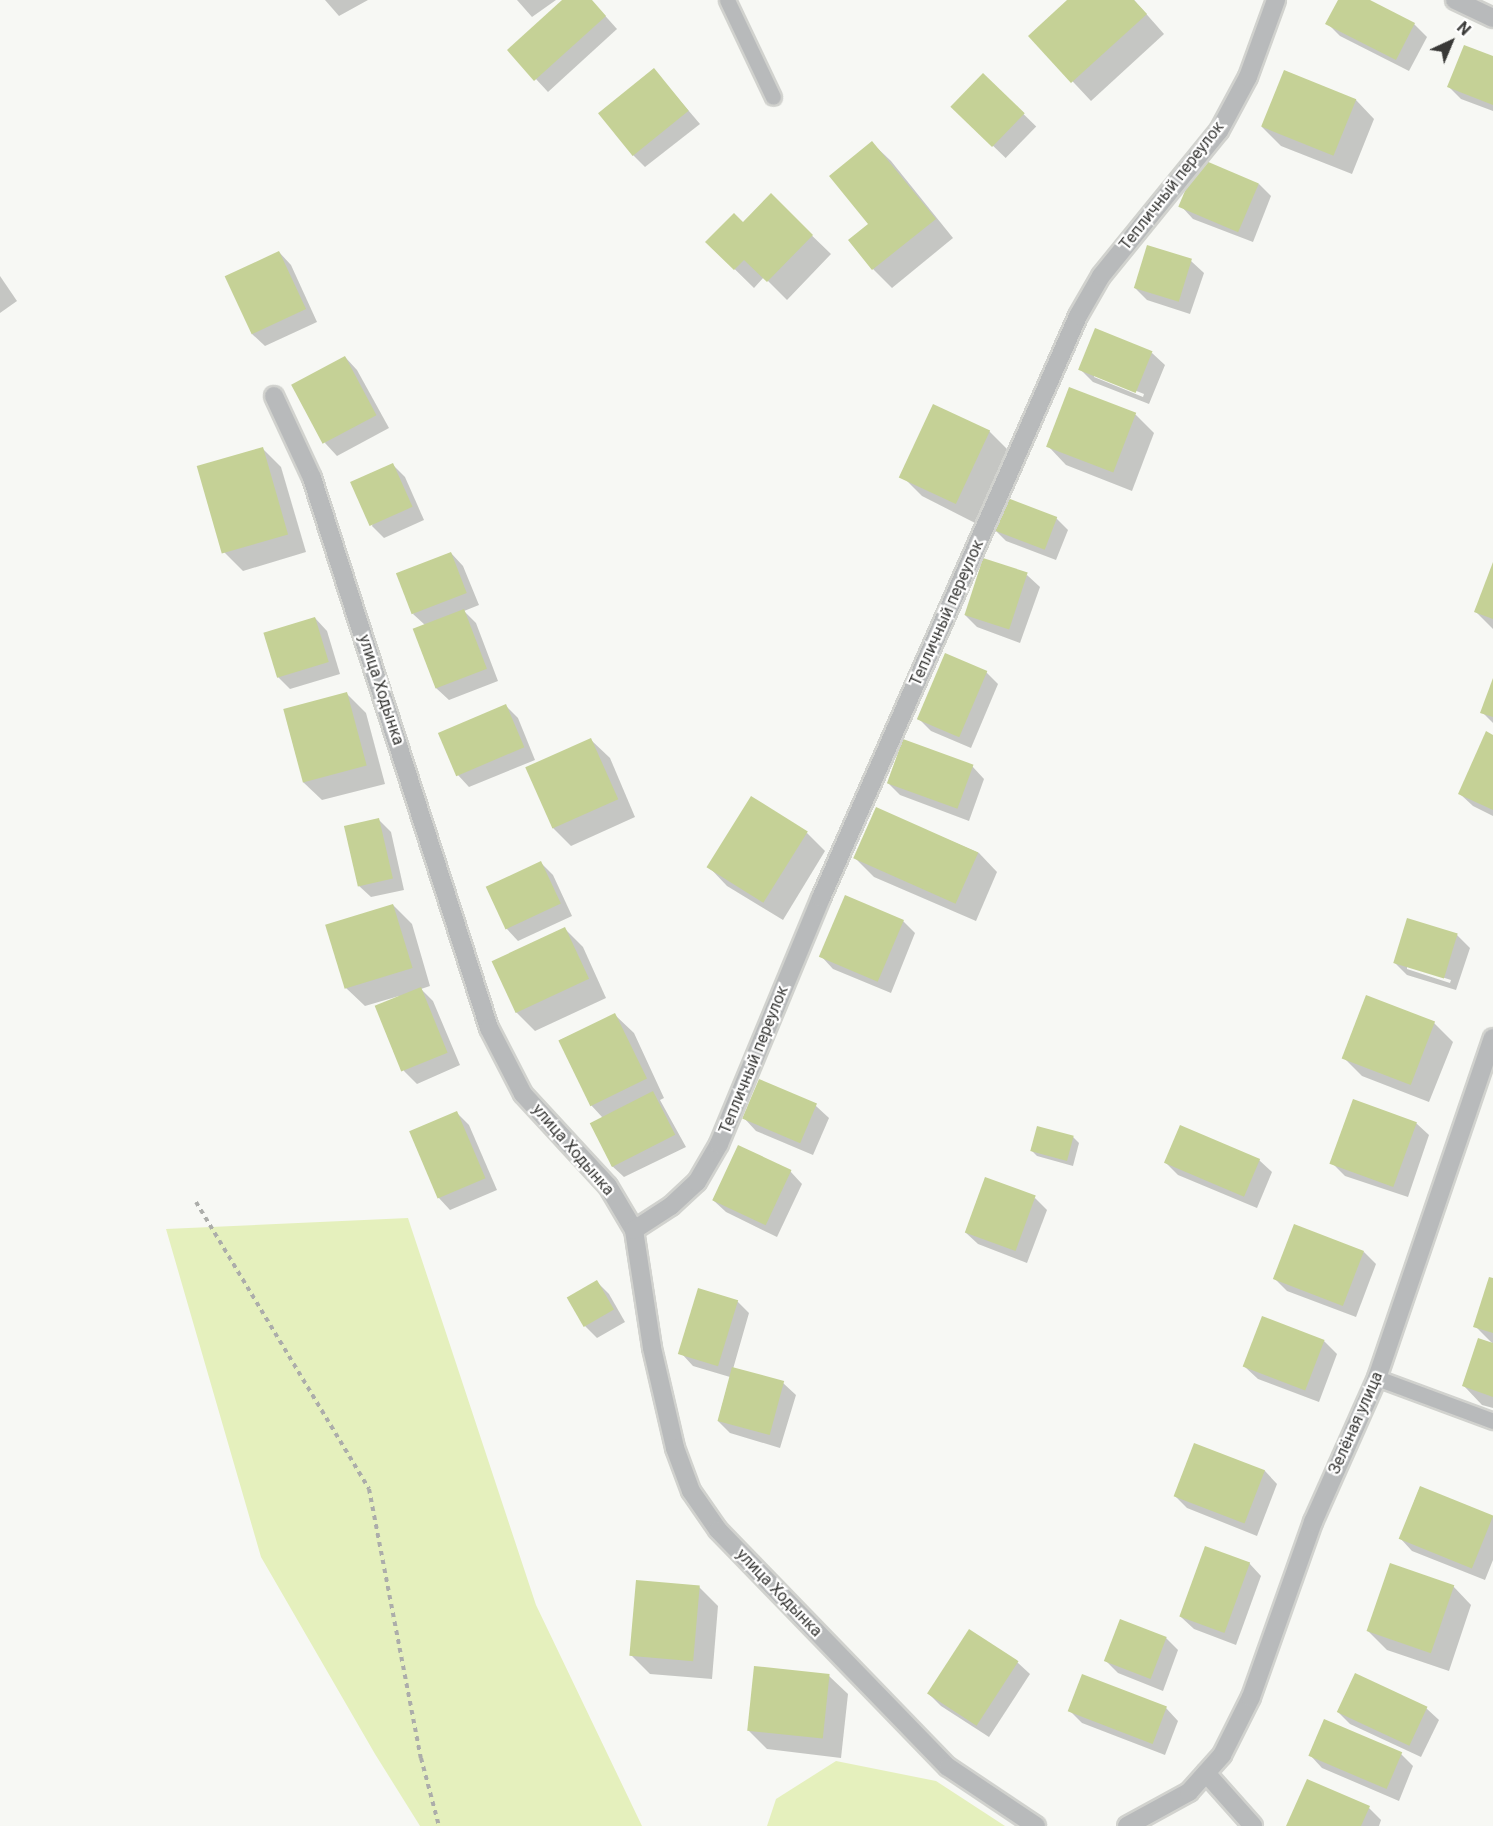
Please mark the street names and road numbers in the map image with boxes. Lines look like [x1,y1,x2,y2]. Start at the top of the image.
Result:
street label: Тепличный переулок [1116,118,1228,254]
street label: Тепличный переулок [906,537,988,689]
street label: улица Ходынка [354,632,408,748]
street label: Тепличный переулок [716,983,792,1137]
street label: улица Ходынка [528,1100,618,1200]
street label: Зелёная улица [1325,1369,1387,1477]
street label: улица Ходынка [732,1545,826,1641]

